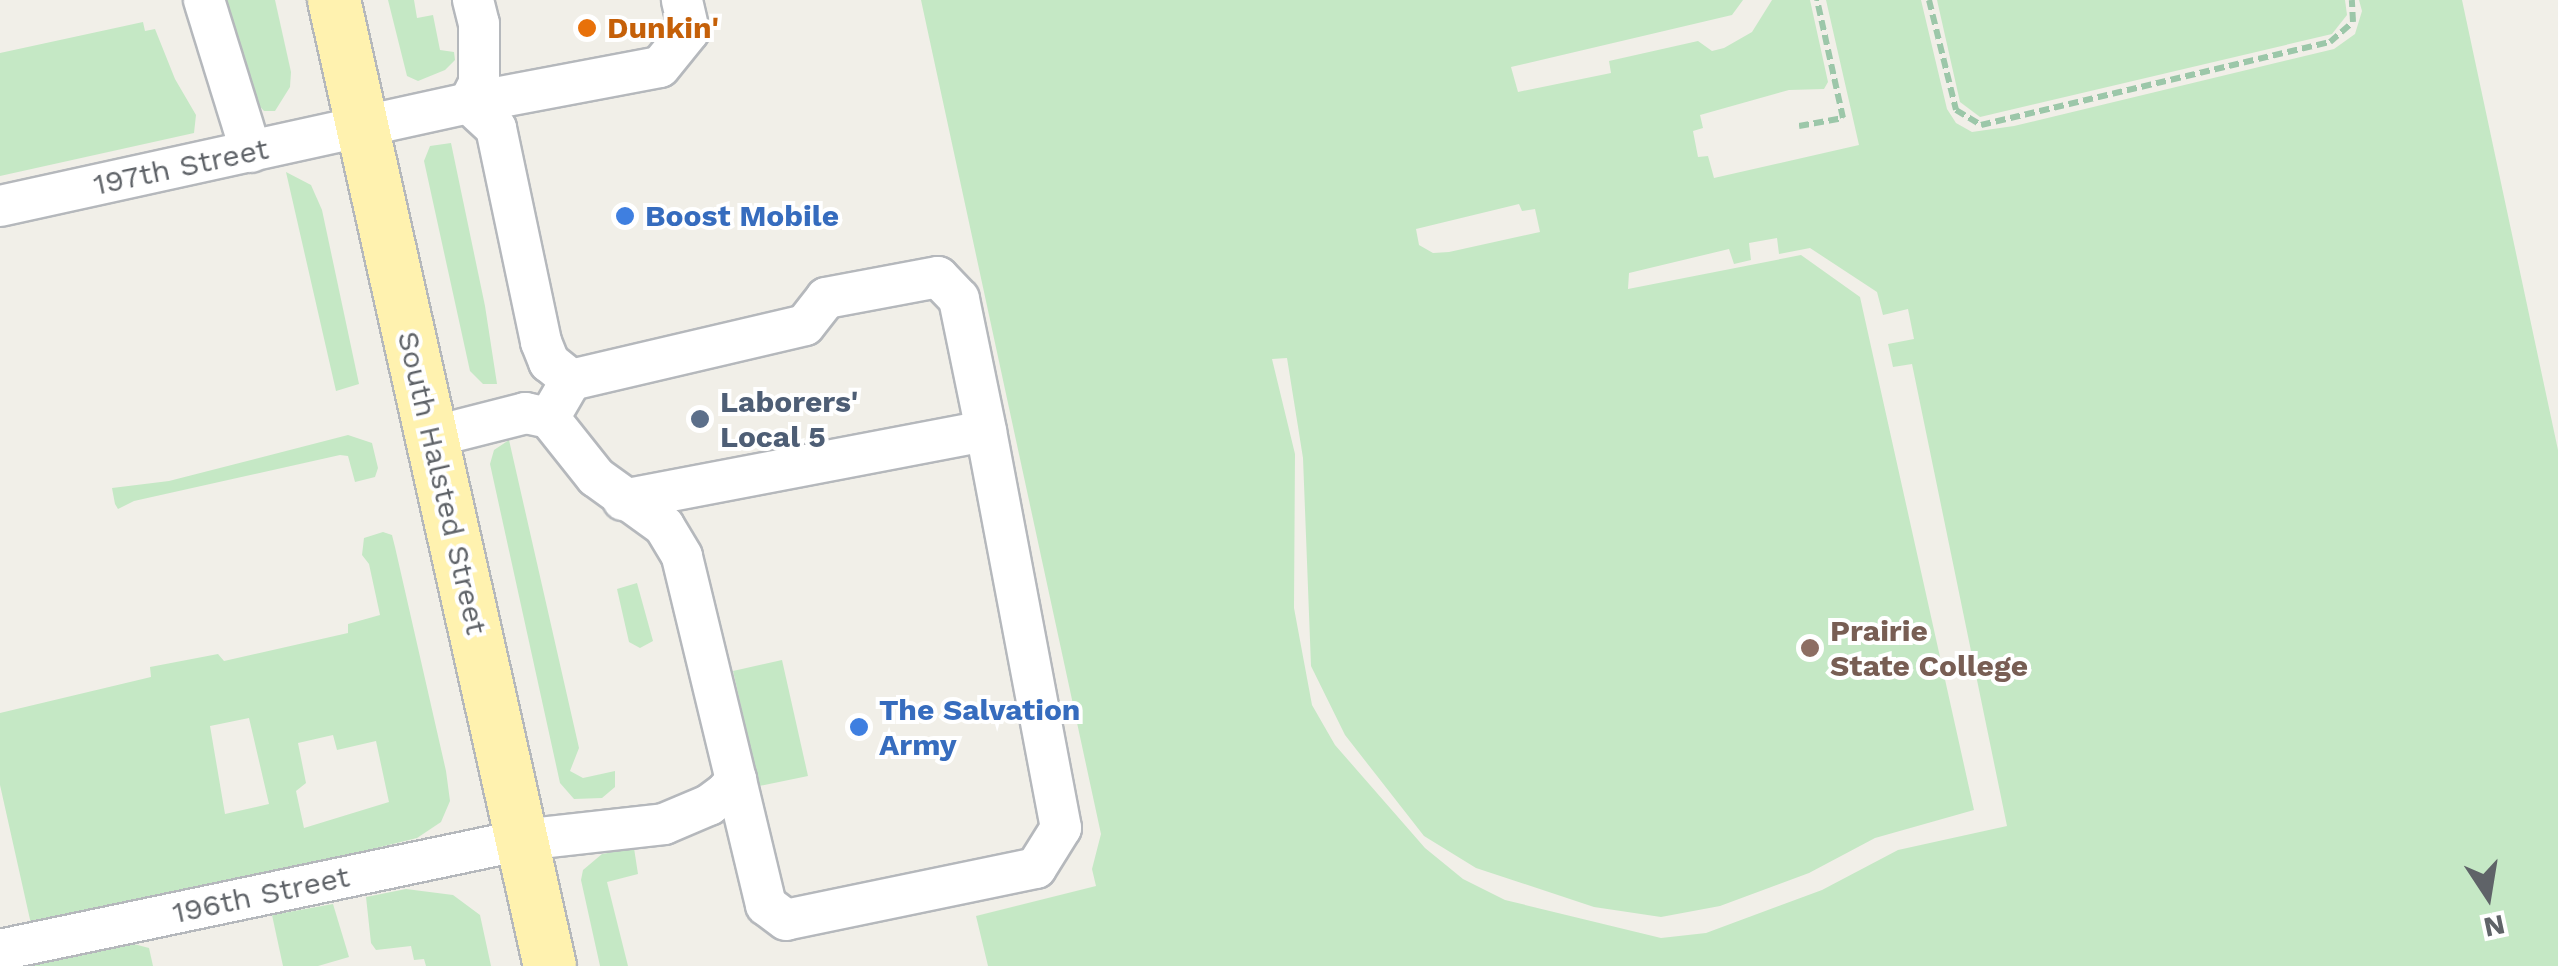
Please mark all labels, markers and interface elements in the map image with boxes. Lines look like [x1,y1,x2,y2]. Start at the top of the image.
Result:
place label: Dunkin' [607,10,719,46]
marker: Dunkin' [576,17,598,39]
street label: 197th Street [90,131,272,203]
place label: Boost Mobile [645,198,839,234]
marker: Boost Mobile [614,205,636,227]
street label: South Halsted Street [390,328,494,638]
place label: Laborers' Local 5 [720,384,858,454]
marker: Laborers' Local 5 [689,408,711,430]
place label: Prairie State College [1830,613,2028,684]
marker: Prairie State College [1799,637,1821,659]
place label: The Salvation Army [879,692,1080,762]
marker: The Salvation Army [848,716,870,738]
north arrow [2438,846,2538,946]
street label: 196th Street [169,859,353,931]
text: N [2481,908,2508,944]

